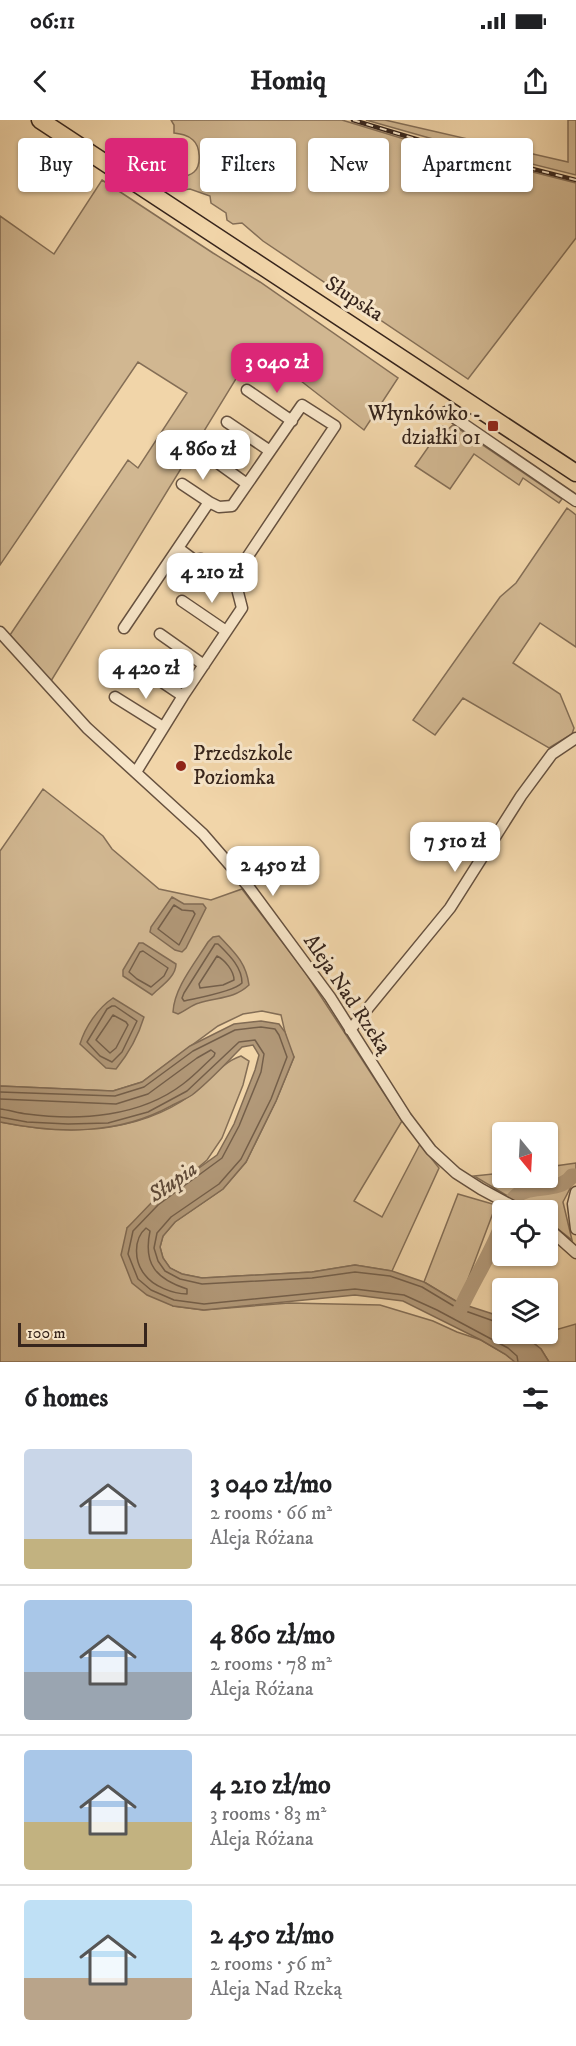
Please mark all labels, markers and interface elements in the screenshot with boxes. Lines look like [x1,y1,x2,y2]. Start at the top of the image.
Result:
text: 06:11 [30,8,75,35]
text: Homiq [250,64,326,98]
icon: back [24,65,57,98]
icon: share [519,65,552,98]
chip: Buy [18,138,93,192]
chip: Rent [105,138,188,192]
chip: Filters [200,138,296,192]
chip: New [308,138,389,192]
chip: Apartment [401,138,533,192]
street label: Słupska [320,271,388,327]
pin: 3 040 zł [215,343,339,394]
text: 3 040 zł [245,350,309,375]
place label: Włynkówko - działki 01 [367,401,481,451]
marker: Włynkówko - działki 01 [486,419,500,433]
pin: 4 860 zł [141,430,265,481]
text: 4 860 zł [170,437,236,462]
pin: 4 210 zł [150,553,274,604]
text: 4 210 zł [181,560,243,585]
pin: 4 420 zł [84,649,208,700]
text: 4 420 zł [113,656,179,681]
place label: Przedszkole Poziomka [193,741,293,791]
marker: Przedszkole Poziomka [174,759,188,773]
pin: 7 510 zł [393,822,517,873]
text: 7 510 zł [424,829,486,854]
pin: 2 450 zł [211,846,335,897]
text: 2 450 zł [240,853,306,878]
street label: Aleja Nad Rzeką [297,929,397,1060]
north arrow [492,1122,558,1188]
map controls [492,1122,558,1344]
water label: Słupia [142,1155,203,1209]
button: locate [492,1200,558,1266]
button: layers [492,1278,558,1344]
scale bar [18,1320,147,1348]
text: 100 m [27,1323,66,1343]
text: 6 homes [24,1382,108,1415]
icon: filters [519,1382,552,1415]
text: 3 040 zł/mo [210,1468,332,1501]
icon: home [72,1473,144,1545]
text: 2 rooms · 66 m² [210,1501,332,1526]
text: Aleja Różana [210,1526,314,1551]
text: 4 860 zł/mo [210,1619,335,1652]
icon: home [72,1624,144,1696]
text: 2 rooms · 78 m² [210,1652,332,1677]
text: Aleja Różana [210,1677,314,1702]
text: 4 210 zł/mo [210,1769,331,1802]
icon: home [72,1774,144,1846]
text: 3 rooms · 83 m² [210,1802,326,1827]
text: Aleja Różana [210,1827,314,1852]
text: 2 450 zł/mo [210,1919,334,1952]
icon: home [72,1924,144,1996]
text: 2 rooms · 56 m² [210,1952,332,1977]
text: Aleja Nad Rzeką [210,1977,342,2002]

